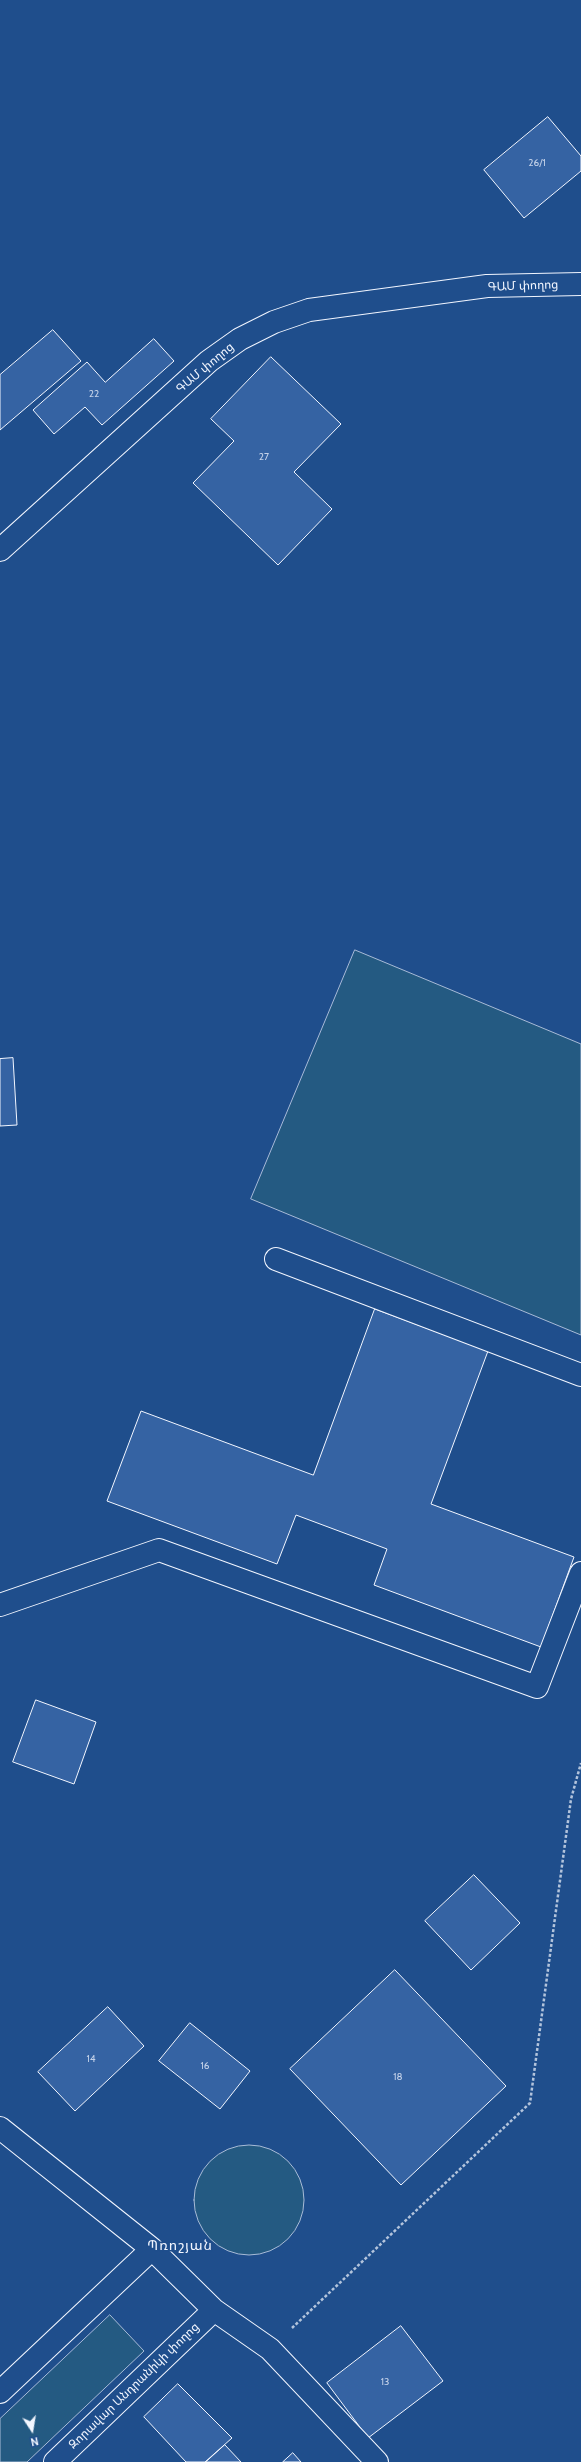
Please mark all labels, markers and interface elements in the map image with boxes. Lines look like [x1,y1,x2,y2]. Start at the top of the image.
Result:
house number: 26/1 [528,157,546,169]
street label: ԳԱՄ փողոց [487,278,559,294]
street label: ԳԱՄ փողոց [173,340,237,396]
house number: 22 [89,388,99,400]
house number: 27 [259,451,269,463]
house number: 14 [86,2053,96,2065]
house number: 16 [201,2060,209,2072]
house number: 18 [393,2071,403,2083]
district label: Պռոշյան [147,2238,213,2254]
street label: Զորավար Անդրանիկի փողոց [66,2320,202,2452]
house number: 13 [381,2376,389,2388]
north arrow [12,2410,52,2450]
text: N [29,2434,40,2449]

